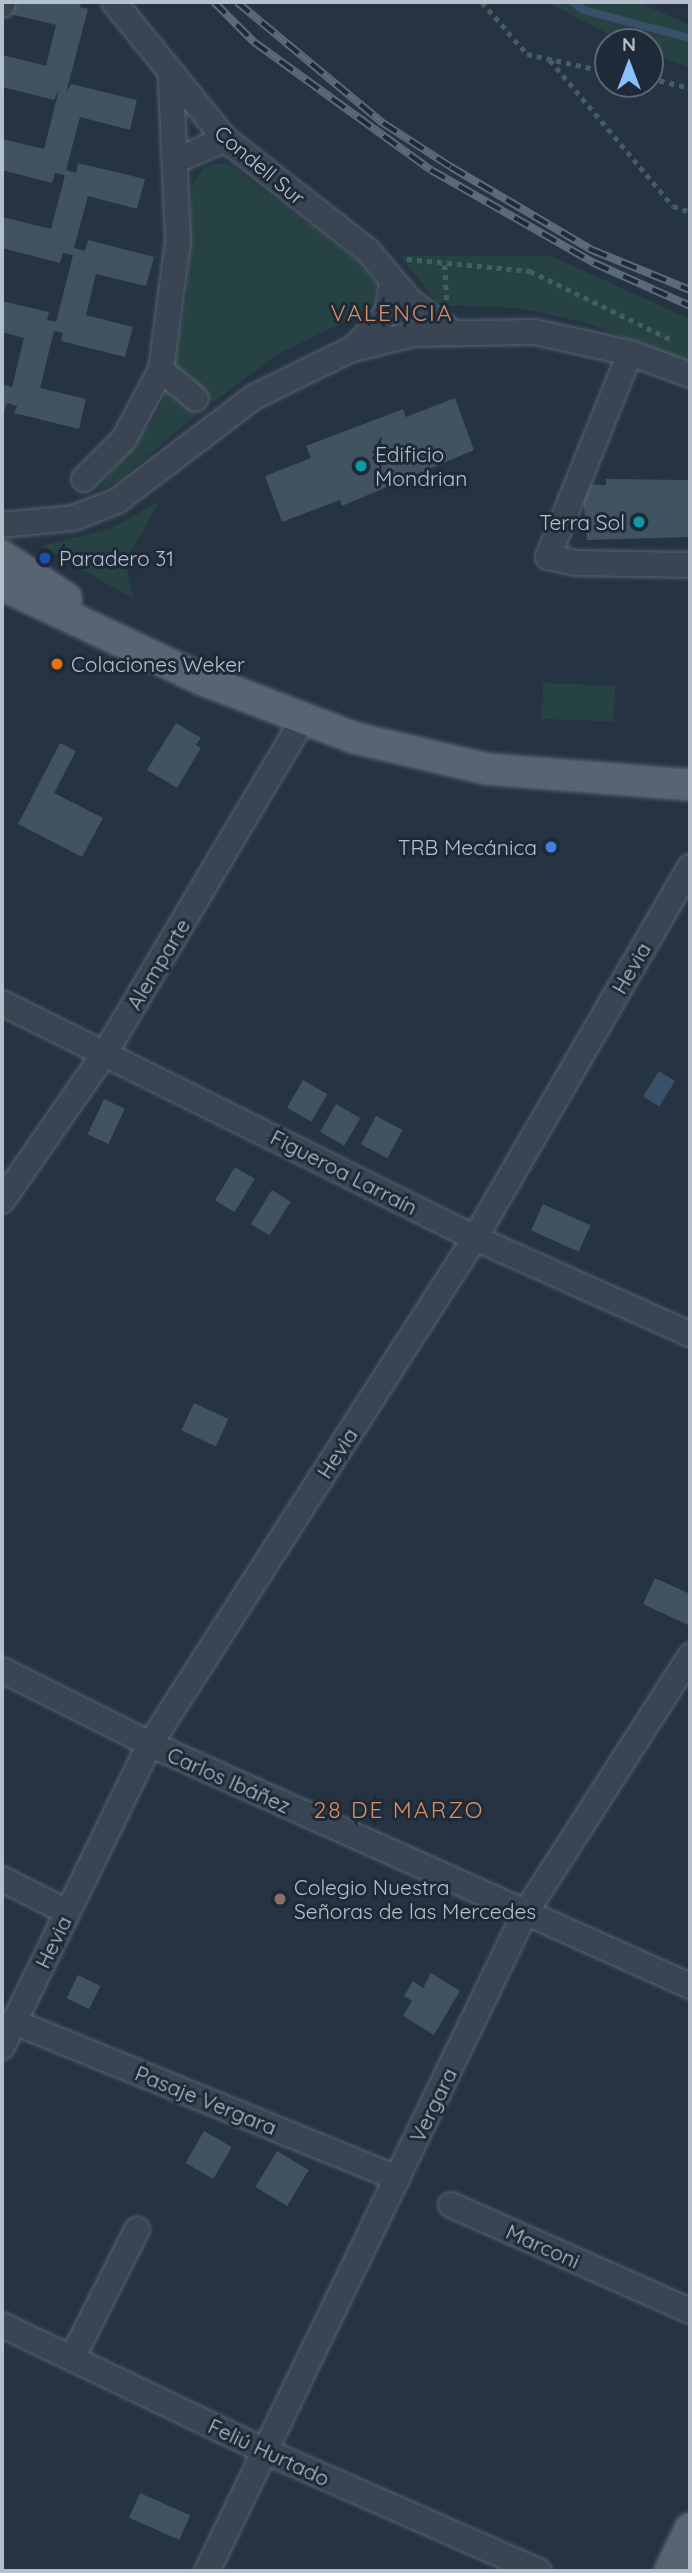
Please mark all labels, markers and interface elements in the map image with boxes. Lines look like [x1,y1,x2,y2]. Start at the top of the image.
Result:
north arrow [594,28,664,98]
text: N [622,32,636,56]
street label: Condell Sur [210,120,310,210]
district label: VALENCIA [331,299,453,327]
place label: Edificio Mondrian [375,441,467,491]
marker: Edificio Mondrian [353,458,369,474]
place label: Terra Sol [539,509,625,535]
marker: Terra Sol [631,514,647,530]
place label: Paradero 31 [59,545,174,571]
marker: Paradero 31 [37,550,53,566]
place label: Colaciones Weker [71,651,245,677]
marker: Colaciones Weker [49,656,65,672]
place label: TRB Mecánica [398,834,537,860]
marker: TRB Mecánica [543,839,559,855]
street label: Alemparte [121,914,195,1014]
street label: Hevia [606,938,656,998]
street label: Figueroa Larraín [267,1124,421,1220]
street label: Hevia [311,1423,363,1483]
street label: Carlos Ibáñez [164,1742,294,1818]
district label: 28 DE MARZO [315,1796,483,1824]
place label: Colegio Nuestra Señoras de las Mercedes [294,1874,536,1924]
marker: Colegio Nuestra Señoras de las Mercedes [272,1891,288,1907]
street label: Hevia [30,1912,76,1972]
street label: Pasaje Vergara [131,2060,281,2140]
street label: Vergara [404,2064,462,2146]
street label: Marconi [502,2219,584,2273]
street label: Feliú Hurtado [204,2413,334,2491]

